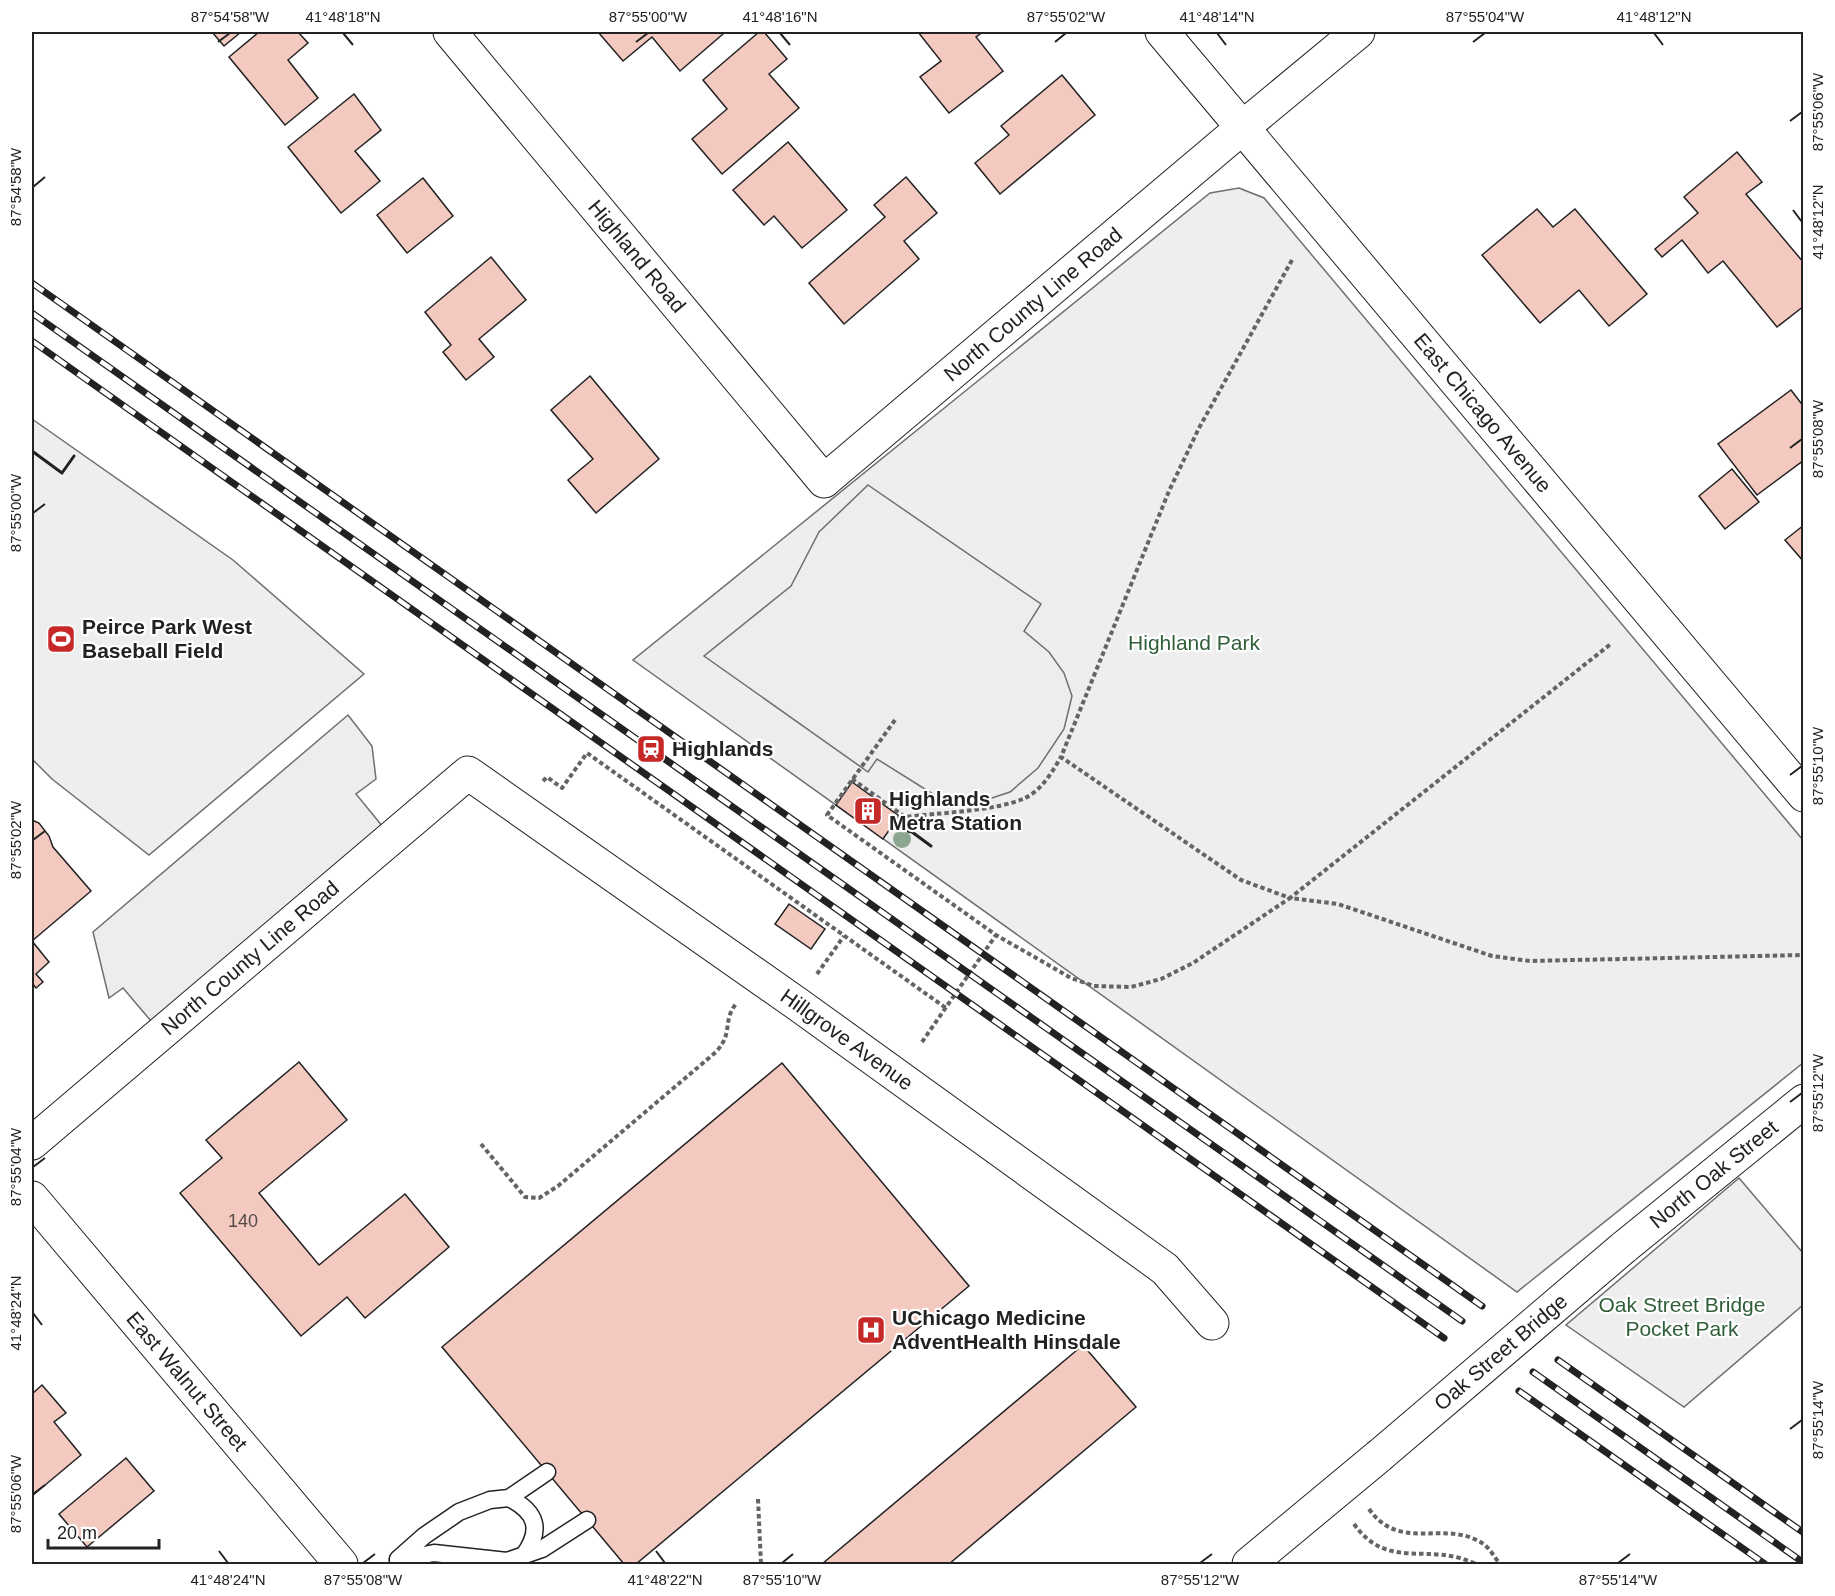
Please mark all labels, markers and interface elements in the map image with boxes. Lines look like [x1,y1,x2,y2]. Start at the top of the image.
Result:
text: 87°54'58"W [191,8,270,25]
text: 41°48'18"N [305,8,381,25]
text: 87°55'00"W [609,8,688,25]
text: 41°48'16"N [742,8,818,25]
text: 87°55'02"W [1027,8,1106,25]
text: 41°48'14"N [1179,8,1255,25]
text: 87°55'04"W [1446,8,1525,25]
text: 41°48'12"N [1616,8,1692,25]
text: 87°55'06"W [1809,72,1826,151]
text: 87°54'58"W [7,147,24,226]
text: 41°48'12"N [1809,184,1826,260]
street label: Highland Road [584,195,691,317]
street label: North County Line Road [939,223,1126,386]
street label: East Chicago Avenue [1410,329,1556,497]
text: 87°55'08"W [1809,399,1826,478]
text: 87°55'00"W [7,473,24,552]
place label: Peirce Park West Baseball Field [82,615,252,662]
sports icon: Peirce Park West Baseball Field [45,623,77,655]
park label: Highland Park [1128,631,1260,654]
text: 87°55'10"W [1809,726,1826,805]
station icon: Highlands [635,733,667,765]
place label: Highlands [672,737,774,760]
place label: Highlands Metra Station [889,787,1022,834]
building icon: Highlands Metra Station [852,795,884,827]
text: 87°55'02"W [7,800,24,879]
street label: North County Line Road [156,876,343,1039]
street label: Hillgrove Avenue [776,984,918,1095]
text: 87°55'12"W [1809,1053,1826,1132]
street label: North Oak Street [1645,1115,1782,1232]
text: 87°55'04"W [7,1127,24,1206]
house number: 140 [228,1211,258,1231]
text: 41°48'24"N [7,1275,24,1351]
street label: Oak Street Bridge [1429,1289,1571,1415]
park label: Oak Street Bridge Pocket Park [1599,1293,1765,1340]
place label: UChicago Medicine AdventHealth Hinsdale [892,1306,1121,1353]
street label: East Walnut Street [122,1307,252,1455]
hospital icon: UChicago Medicine AdventHealth Hinsdale [855,1314,887,1346]
text: 87°55'14"W [1809,1380,1826,1459]
text: 87°55'06"W [7,1454,24,1533]
scale bar [48,1512,159,1550]
text: 20 m [57,1523,97,1543]
text: 41°48'24"N [190,1571,266,1588]
text: 87°55'08"W [324,1571,403,1588]
text: 41°48'22"N [627,1571,703,1588]
text: 87°55'10"W [743,1571,822,1588]
text: 87°55'12"W [1161,1571,1240,1588]
text: 87°55'14"W [1579,1571,1658,1588]

